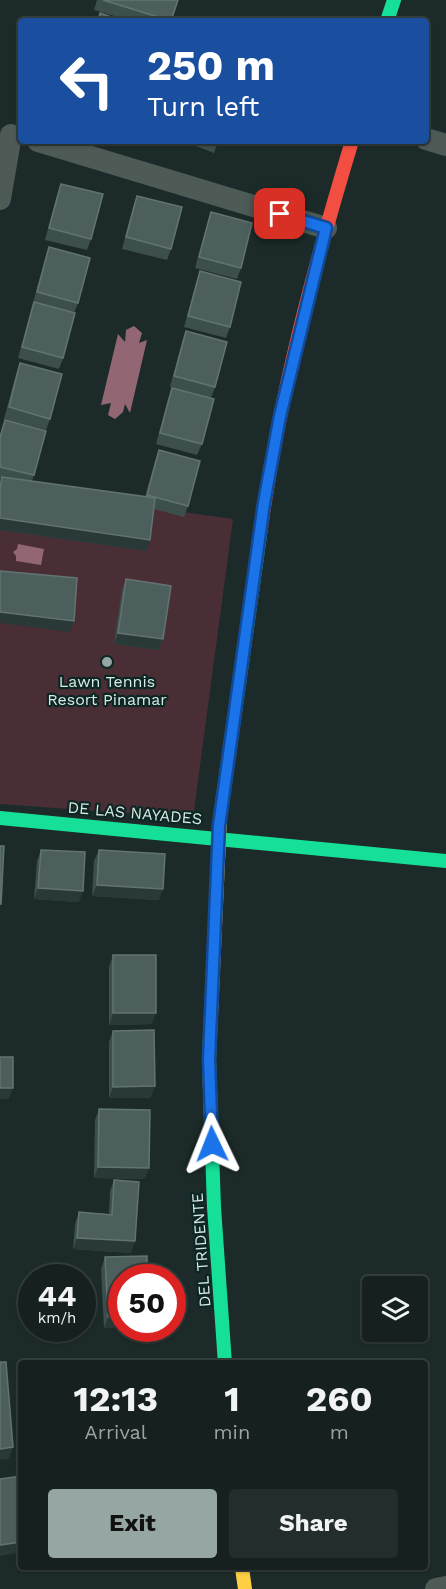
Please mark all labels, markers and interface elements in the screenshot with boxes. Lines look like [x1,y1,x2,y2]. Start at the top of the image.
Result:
text: 250 m [147,41,275,90]
icon: left [48,42,126,120]
text: Turn left [147,91,259,123]
pin [254,188,305,239]
icon: arrive [263,197,296,230]
marker: Lawn Tennis Resort Pinamar [100,655,114,669]
place label: Lawn Tennis Resort Pinamar [47,672,167,709]
street label: DE LAS NAYADES [67,798,203,828]
position arrow [180,1112,244,1176]
street label: DEL TRIDENTE [188,1192,214,1308]
speed limit sign: 50 [108,1264,186,1342]
map controls [362,1276,428,1342]
button: layers [362,1276,428,1342]
text: 44 [38,1278,76,1313]
text: km/h [38,1309,76,1327]
text: 12:13 [73,1378,158,1420]
text: 1 [224,1378,240,1420]
text: 260 [306,1378,373,1420]
text: Arrival [85,1420,147,1444]
text: min [214,1420,250,1444]
text: m [330,1420,349,1444]
button: Exit [48,1489,217,1558]
button: Share [229,1489,398,1558]

